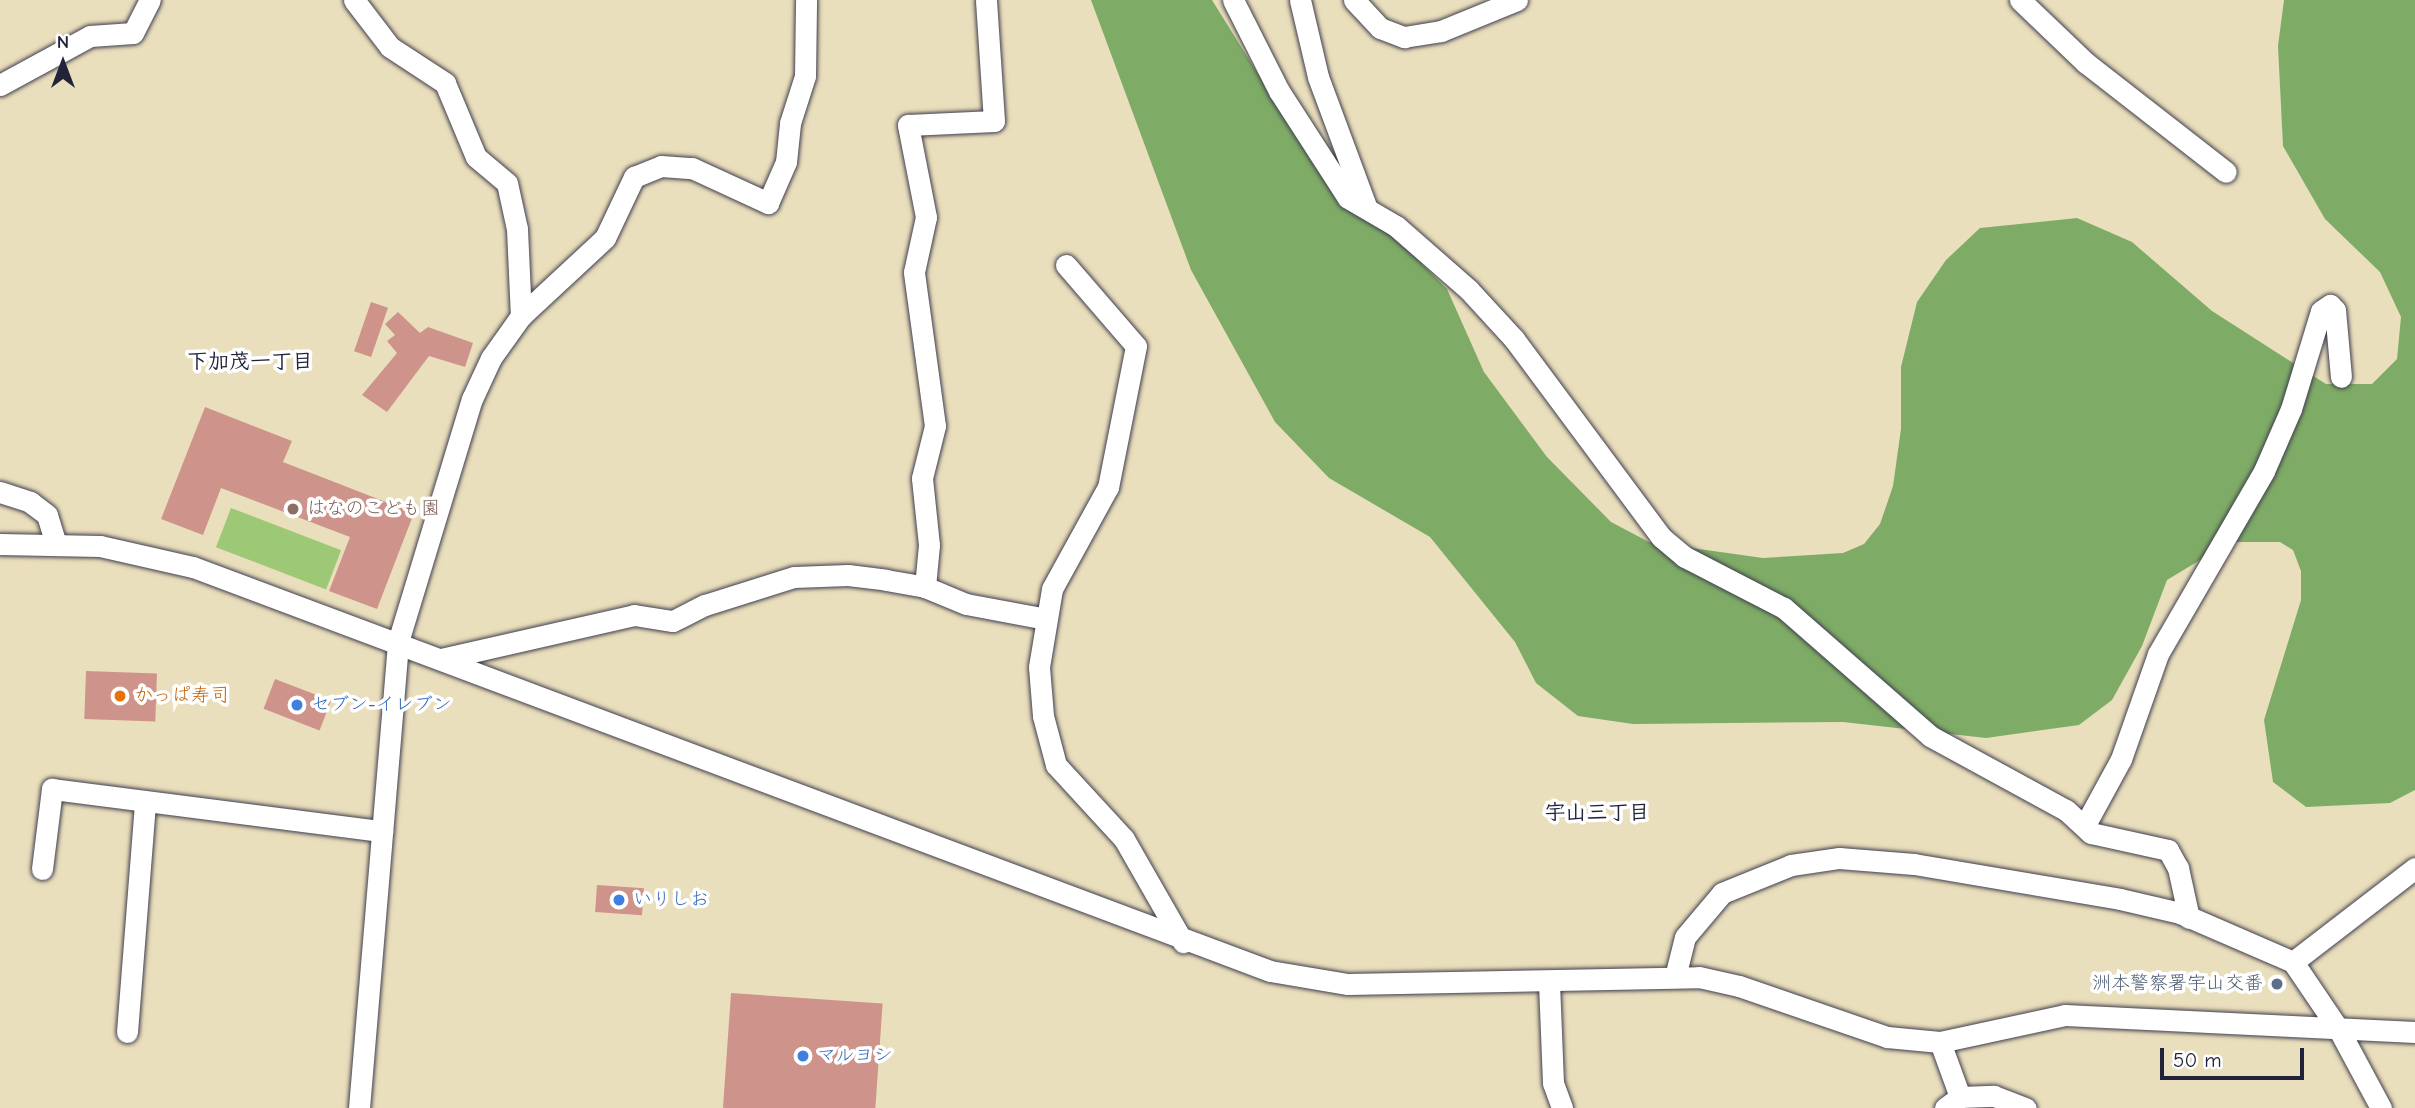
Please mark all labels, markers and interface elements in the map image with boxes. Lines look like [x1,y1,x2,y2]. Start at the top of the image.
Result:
north arrow [28,28,98,98]
text: N [57,31,69,53]
district label: 下加茂一丁目 [187,348,313,374]
place label: はなのこども園 [307,498,440,520]
marker: はなのこども園 [285,501,301,517]
place label: かっぱ寿司 [134,685,229,707]
marker: かっぱ寿司 [112,688,128,704]
place label: セブン-イレブン [311,694,452,716]
marker: セブン-イレブン [289,697,305,713]
district label: 宇山三丁目 [1545,799,1649,825]
place label: いりしお [633,889,709,911]
marker: いりしお [611,892,627,908]
place label: 洲本警察署宇山交番 [2092,973,2263,995]
marker: 洲本警察署宇山交番 [2269,976,2285,992]
scale bar [2163,1034,2306,1078]
place label: マルヨシ [817,1045,893,1067]
marker: マルヨシ [795,1048,811,1064]
text: 50 m [2173,1048,2222,1072]

